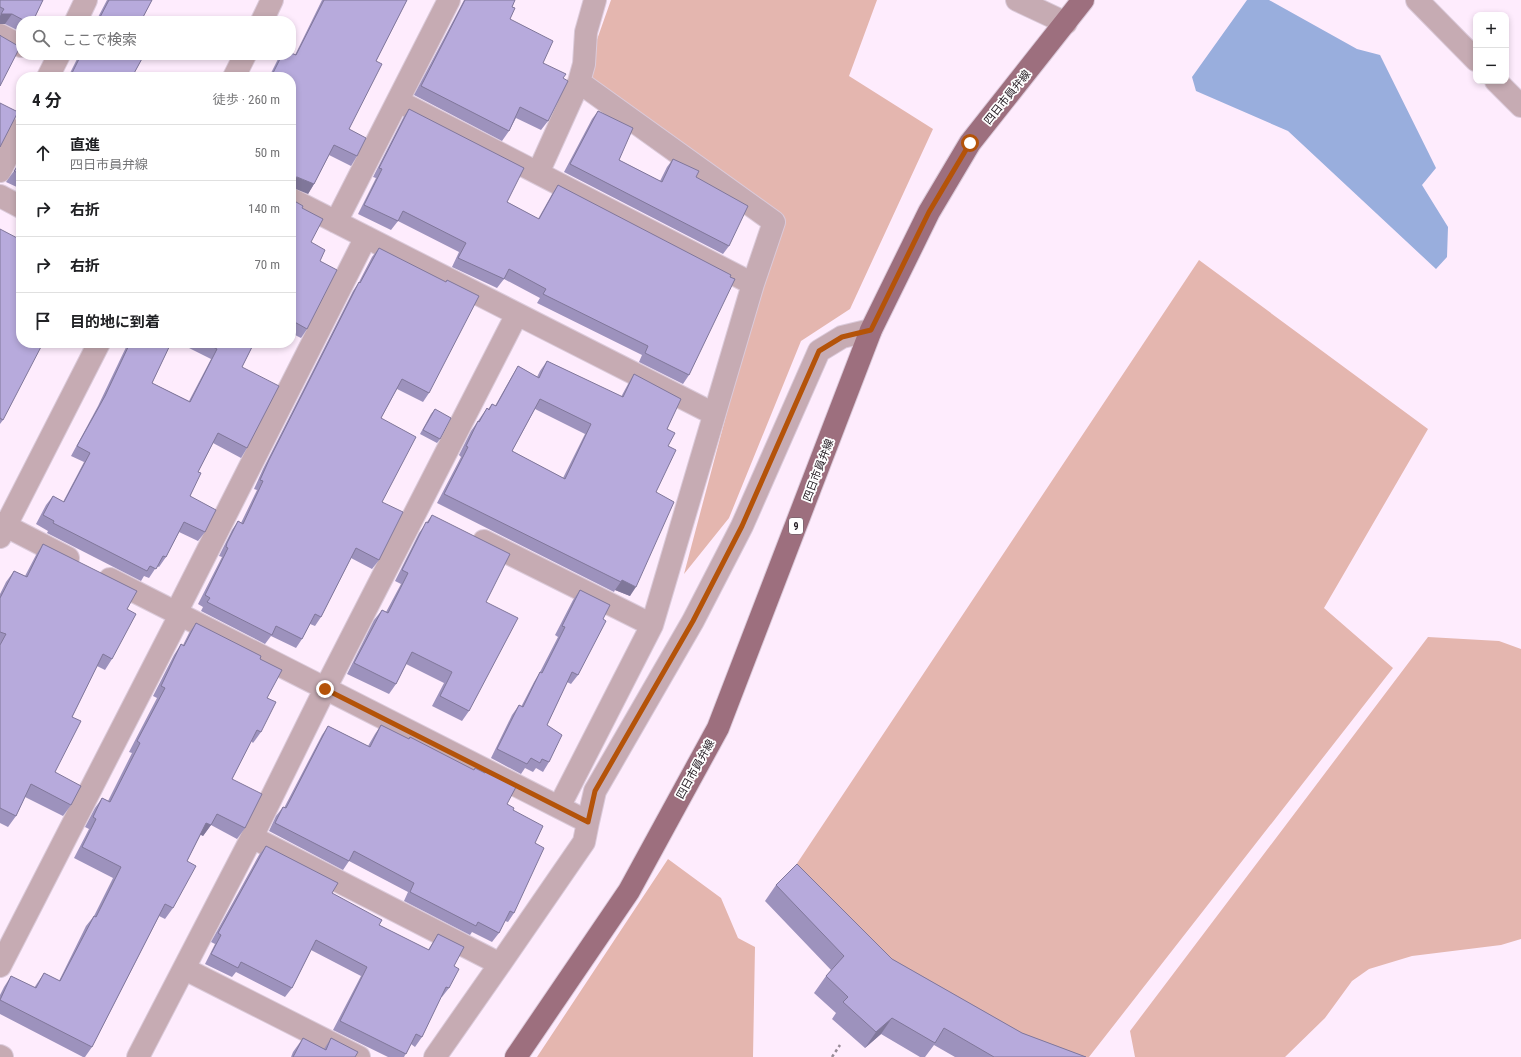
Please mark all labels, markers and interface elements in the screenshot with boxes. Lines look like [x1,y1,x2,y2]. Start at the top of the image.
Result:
map controls [1473,12,1509,84]
button: + [1473,12,1509,48]
search box [16,16,296,60]
icon: search [30,27,52,49]
text: ここで検索 [62,31,137,49]
button: − [1473,48,1509,84]
street label: 四日市員弁線 [982,68,1033,127]
text: 4 分 [32,90,62,110]
text: 徒歩 · 260 m [213,92,280,107]
route start [961,134,979,152]
text: 直進 [70,136,100,154]
icon: ahead [32,142,54,164]
text: 50 m [254,145,280,160]
text: 四日市員弁線 [70,157,148,172]
icon: right [32,198,54,220]
text: 右折 [70,201,100,219]
text: 140 m [248,201,280,216]
icon: right [32,254,54,276]
text: 右折 [70,257,100,275]
text: 70 m [254,257,280,272]
icon: arrive [32,310,54,332]
text: 目的地に到着 [70,313,160,331]
street label: 四日市員弁線 [801,437,836,503]
road number: 9 [789,518,803,534]
route end [316,680,334,698]
street label: 四日市員弁線 [674,737,717,801]

